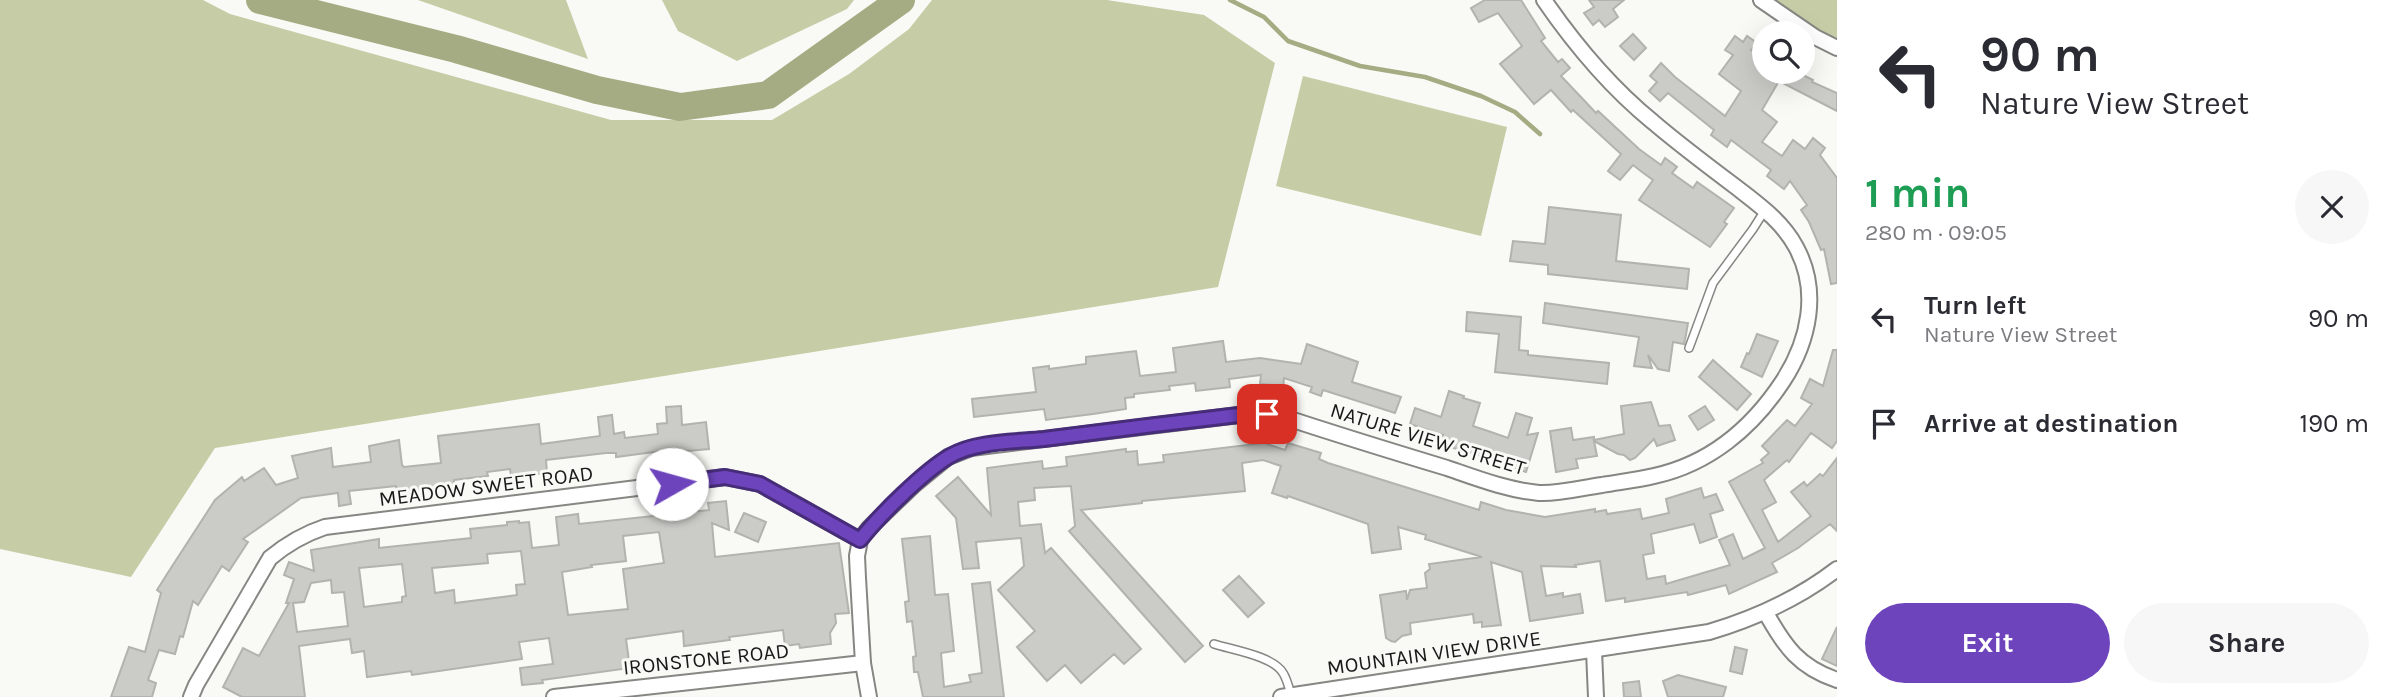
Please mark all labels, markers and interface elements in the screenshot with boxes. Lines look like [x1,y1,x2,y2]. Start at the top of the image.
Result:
map controls [1752,21,1815,84]
button: search [1752,21,1815,84]
text: 90 m [1980,26,2100,83]
icon: left [1865,28,1956,119]
text: Nature View Street [1980,85,2249,122]
text: 1 min [1865,168,1970,218]
button: close [2295,170,2369,244]
text: 280 m · 09:05 [1865,219,2007,246]
text: Turn left [1924,290,2026,321]
icon: left [1865,300,1903,338]
text: 90 m [2308,303,2369,334]
text: Nature View Street [1924,321,2117,348]
pin [1237,384,1297,444]
icon: arrive [1248,395,1286,433]
street label: NATURE VIEW STREET [1327,398,1529,480]
icon: arrive [1865,405,1903,443]
text: Arrive at destination [1924,408,2178,439]
text: 190 m [2299,408,2369,439]
position arrow [635,447,709,521]
street label: MEADOW SWEET ROAD [377,461,595,511]
button: Exit [1865,603,2110,683]
button: Share [2124,603,2369,683]
street label: MOUNTAIN VIEW DRIVE [1325,626,1543,680]
street label: IRONSTONE ROAD [622,638,790,680]

